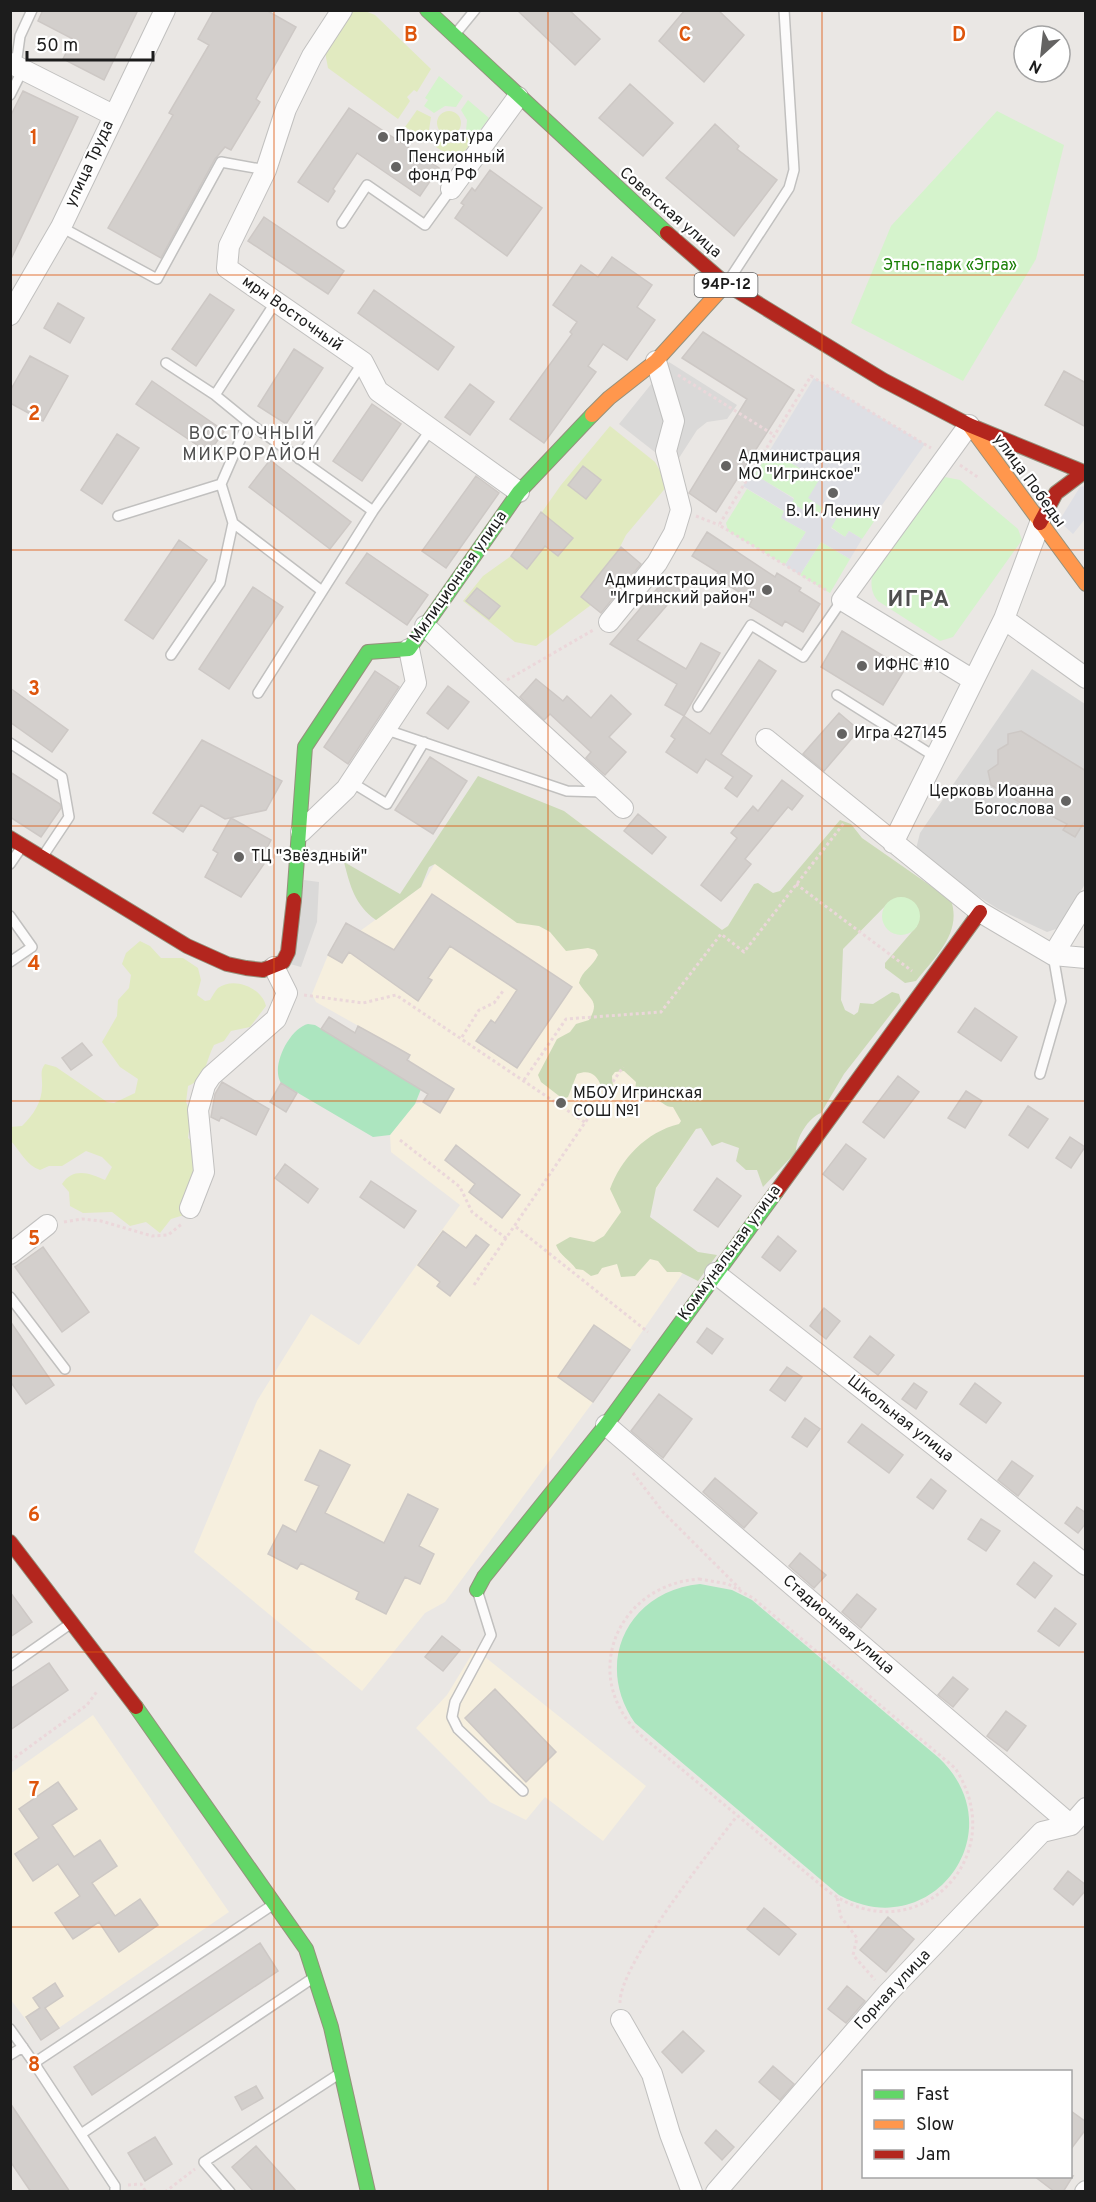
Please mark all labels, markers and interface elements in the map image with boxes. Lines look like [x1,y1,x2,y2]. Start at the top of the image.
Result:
text: B [404,23,418,49]
text: C [679,23,691,49]
text: D [952,23,966,49]
scale bar [27,24,153,62]
north arrow [1012,24,1072,84]
text: 50 m [36,35,78,58]
text: N [1026,54,1046,77]
street label: улица Труда [61,117,119,211]
text: 1 [30,126,38,152]
place label: Прокуратура [395,127,493,147]
marker: Прокуратура [376,130,390,144]
place label: Пенсионный фонд РФ [408,148,505,186]
marker: Пенсионный фонд РФ [389,160,403,174]
street label: Советская улица [615,163,725,263]
park label: Этно-парк «Эгра» [883,256,1017,276]
street label: мрн Восточный [238,272,346,356]
road number: 94Р-12 [694,273,758,297]
text: 2 [28,402,40,428]
district label: ВОСТОЧНЫЙ МИКРОРАЙОН [182,421,322,467]
street label: улица Победы [988,430,1070,532]
place label: Администрация МО "Игринское" [738,447,860,485]
marker: Администрация МО "Игринское" [719,459,733,473]
marker: В. И. Ленину [826,486,840,500]
place label: В. И. Ленину [786,502,880,522]
street label: Милиционная улица [406,507,512,647]
place label: Администрация МО "Игринский район" [604,571,755,609]
marker: Администрация МО "Игринский район" [760,583,774,597]
district label: ИГРА [887,587,951,614]
place label: ИФНС #10 [874,656,950,676]
marker: ИФНС #10 [855,659,869,673]
text: 3 [28,677,40,703]
place label: Игра 427145 [854,724,947,744]
marker: Игра 427145 [835,727,849,741]
place label: Церковь Иоанна Богослова [929,782,1054,820]
marker: Церковь Иоанна Богослова [1059,794,1073,808]
place label: ТЦ "Звёздный" [251,847,367,867]
marker: ТЦ "Звёздный" [232,850,246,864]
text: 4 [28,952,40,978]
place label: МБОУ Игринская СОШ №1 [573,1084,702,1122]
marker: МБОУ Игринская СОШ №1 [554,1096,568,1110]
street label: Коммунальная улица [674,1181,786,1325]
text: 5 [28,1227,40,1253]
street label: Школьная улица [843,1371,957,1467]
text: 6 [28,1503,40,1529]
street label: Стадионная улица [778,1571,898,1679]
text: 7 [29,1778,39,1804]
street label: Горная улица [851,1946,935,2034]
text: 8 [28,2053,40,2079]
legend [862,2070,1072,2178]
text: Fast [916,2084,949,2107]
text: Slow [916,2114,954,2137]
text: Jam [916,2144,951,2167]

